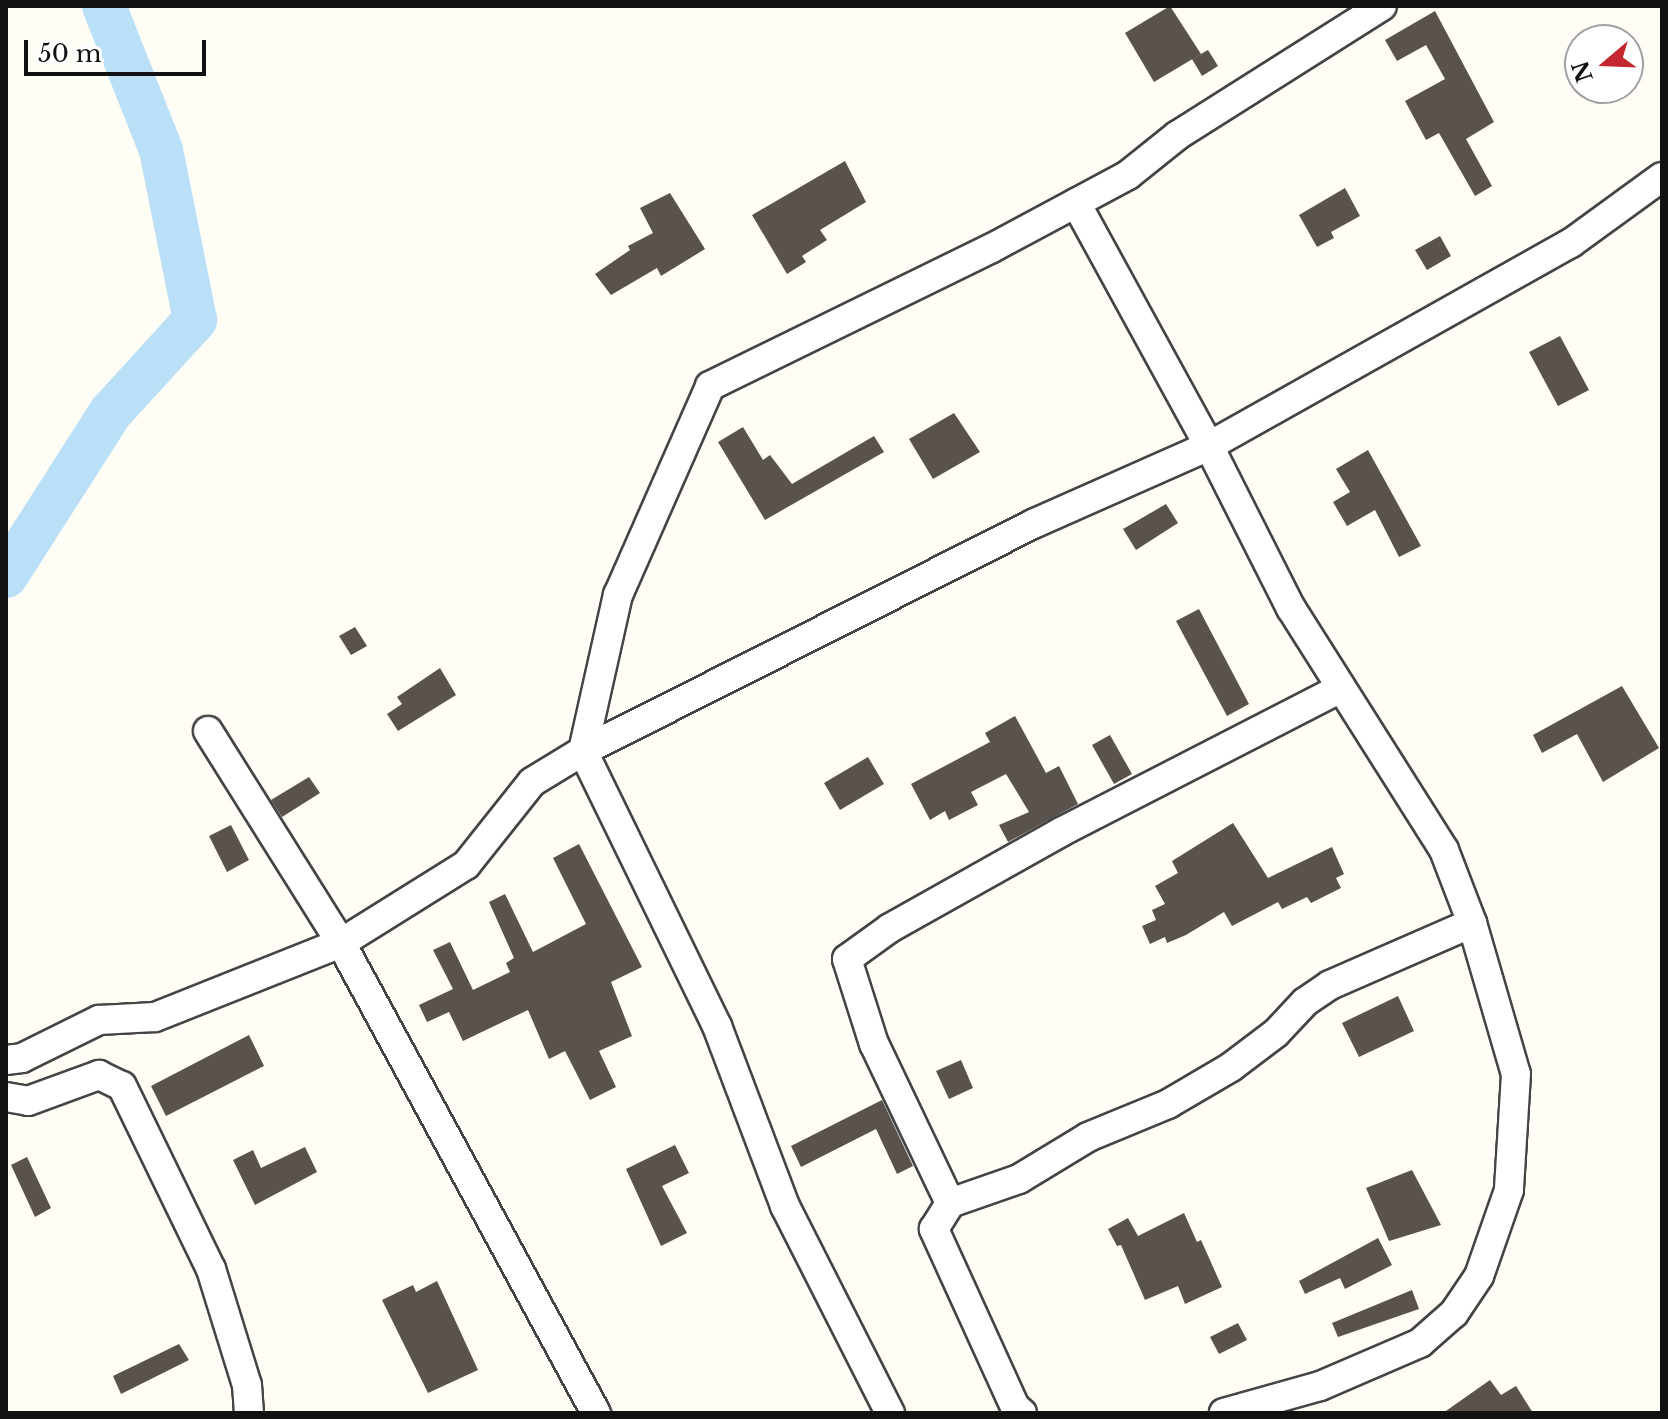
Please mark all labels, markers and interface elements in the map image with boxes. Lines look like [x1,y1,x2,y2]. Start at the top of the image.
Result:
scale bar [28,24,210,74]
north arrow [1564,24,1644,104]
text: 50 m [38,39,101,68]
text: N [1567,57,1599,86]

